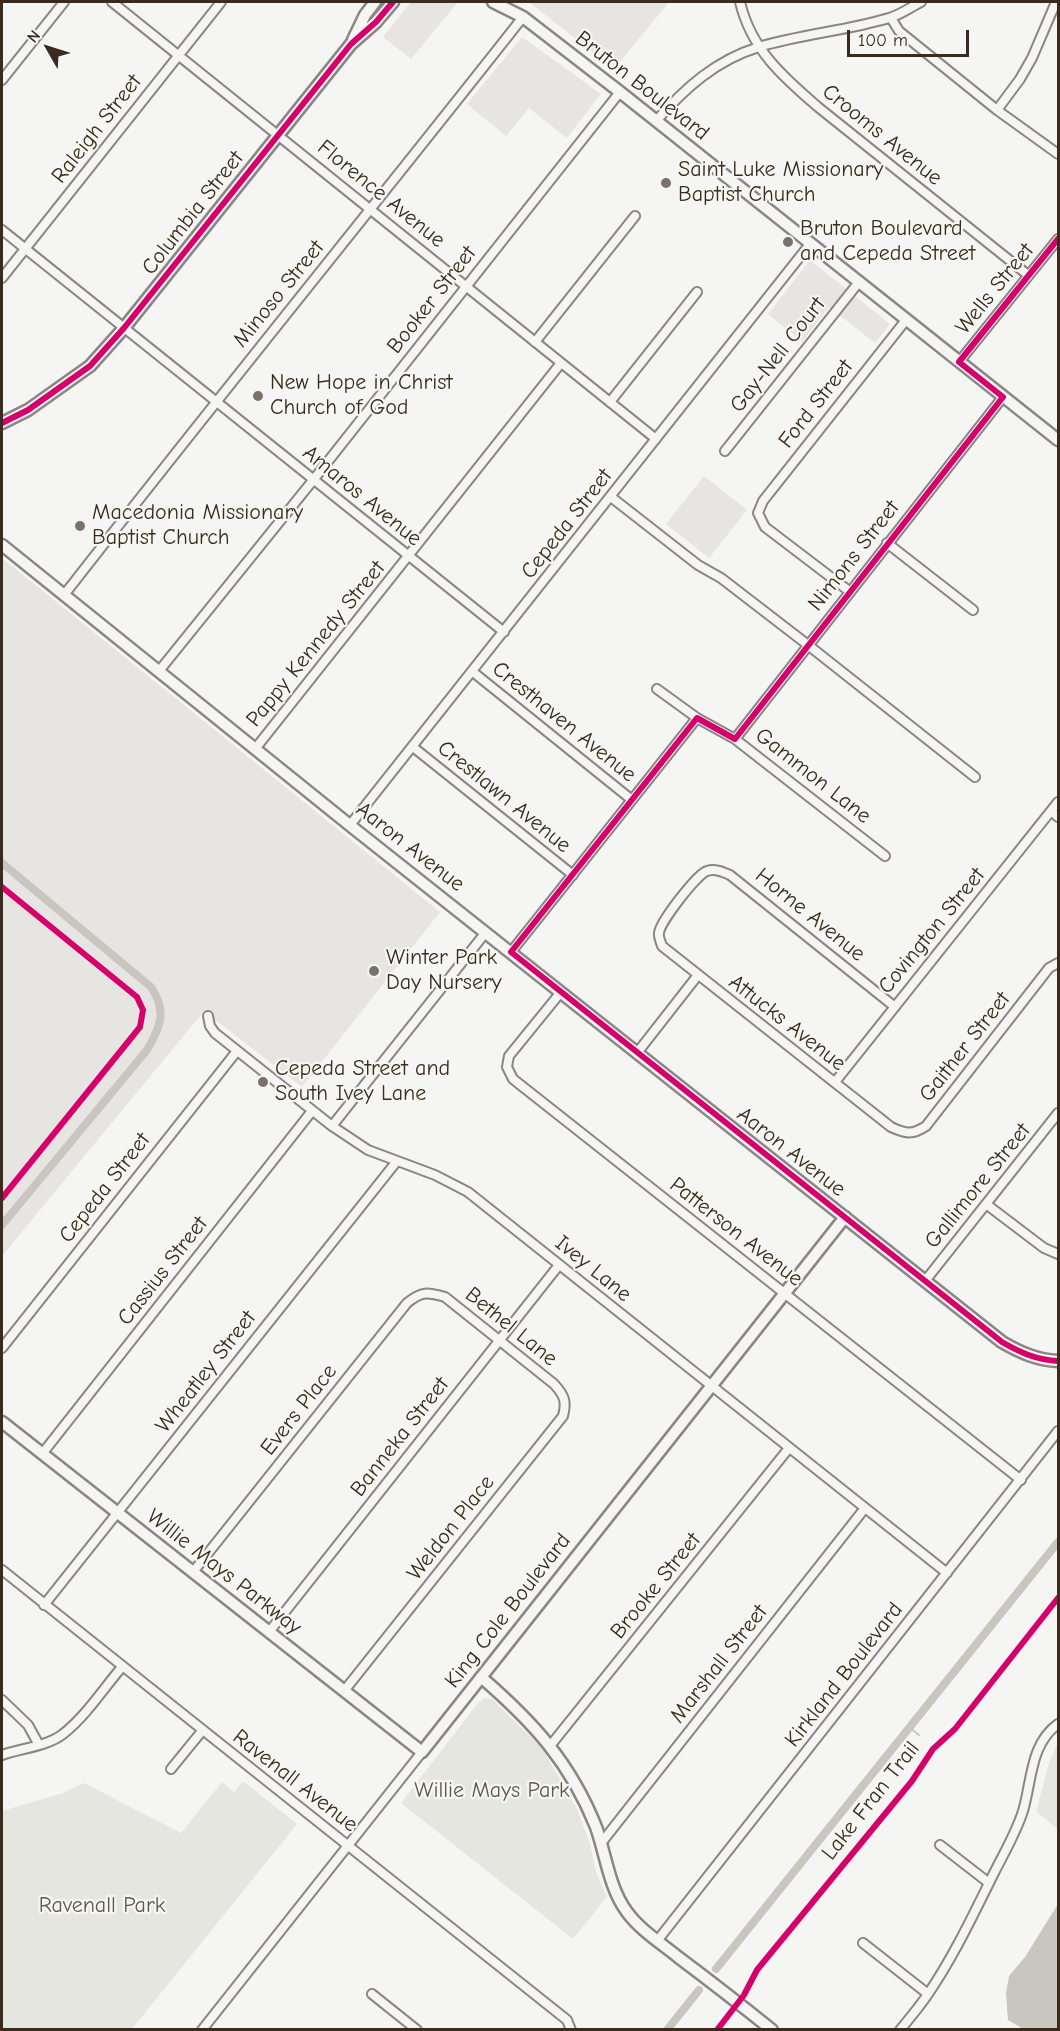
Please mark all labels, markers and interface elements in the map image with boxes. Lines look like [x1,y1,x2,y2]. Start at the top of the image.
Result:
north arrow [18,18,78,78]
scale bar [850,18,972,56]
street label: Bruton Boulevard [570,26,714,146]
text: N [24,27,44,46]
text: 100 m [858,30,908,51]
street label: Raleigh Street [46,69,148,189]
street label: Crooms Avenue [817,79,947,191]
street label: Florence Avenue [312,134,450,254]
street label: Columbia Street [136,146,250,280]
place label: Saint Luke Missionary Baptist Church [678,157,883,208]
marker: Saint Luke Missionary Baptist Church [659,176,673,190]
place label: Bruton Boulevard and Cepeda Street [800,216,975,268]
street label: Minoso Street [228,235,330,353]
marker: Bruton Boulevard and Cepeda Street [781,235,795,249]
street label: Wells Street [950,238,1040,340]
street label: Booker Street [382,241,482,359]
street label: Gay-Nell Court [725,292,831,418]
street label: Ford Street [773,354,859,454]
place label: New Hope in Christ Church of God [270,370,453,422]
marker: New Hope in Christ Church of God [251,389,265,403]
street label: Amaros Avenue [297,440,427,552]
street label: Cepeda Street [516,464,618,584]
street label: Nimons Street [803,495,905,617]
place label: Macedonia Missionary Baptist Church [92,500,303,552]
marker: Macedonia Missionary Baptist Church [73,519,87,533]
street label: Pappy Kennedy Street [241,556,391,732]
street label: Cresthaven Avenue [487,656,641,788]
street label: Gammon Lane [750,723,876,829]
street label: Crestlawn Avenue [432,735,576,859]
street label: Aaron Avenue [350,796,470,898]
street label: Horne Avenue [750,863,870,967]
street label: Covington Street [873,863,991,999]
place label: Winter Park Day Nursery [386,945,501,996]
marker: Winter Park Day Nursery [367,964,381,978]
street label: Attucks Avenue [723,969,851,1077]
street label: Gaither Street [914,987,1016,1107]
place label: Cepeda Street and South Ivey Lane [275,1056,450,1108]
marker: Cepeda Street and South Ivey Lane [256,1075,270,1089]
street label: Aaron Avenue [731,1101,851,1203]
street label: Gallimore Street [919,1118,1037,1254]
street label: Cepeda Street [54,1128,156,1248]
street label: Patterson Avenue [664,1172,808,1292]
street label: Cassius Street [112,1211,214,1331]
street label: Ivey Lane [549,1230,637,1308]
street label: Bethel Lane [460,1282,562,1372]
street label: Wheatley Street [150,1306,262,1438]
street label: Evers Place [255,1359,343,1461]
street label: Banneka Street [345,1372,455,1502]
street label: Weldon Place [402,1470,500,1586]
street label: Willie Mays Parkway [141,1503,307,1641]
street label: King Cole Boulevard [439,1528,577,1694]
street label: Brooke Street [605,1528,707,1644]
street label: Kirkland Boulevard [779,1597,909,1753]
street label: Marshall Street [665,1600,773,1728]
street label: Ravenall Avenue [227,1724,363,1838]
street label: Lake Fran Trail [816,1736,926,1866]
park label: Willie Mays Park [414,1778,570,1804]
park label: Ravenall Park [39,1893,165,1919]

